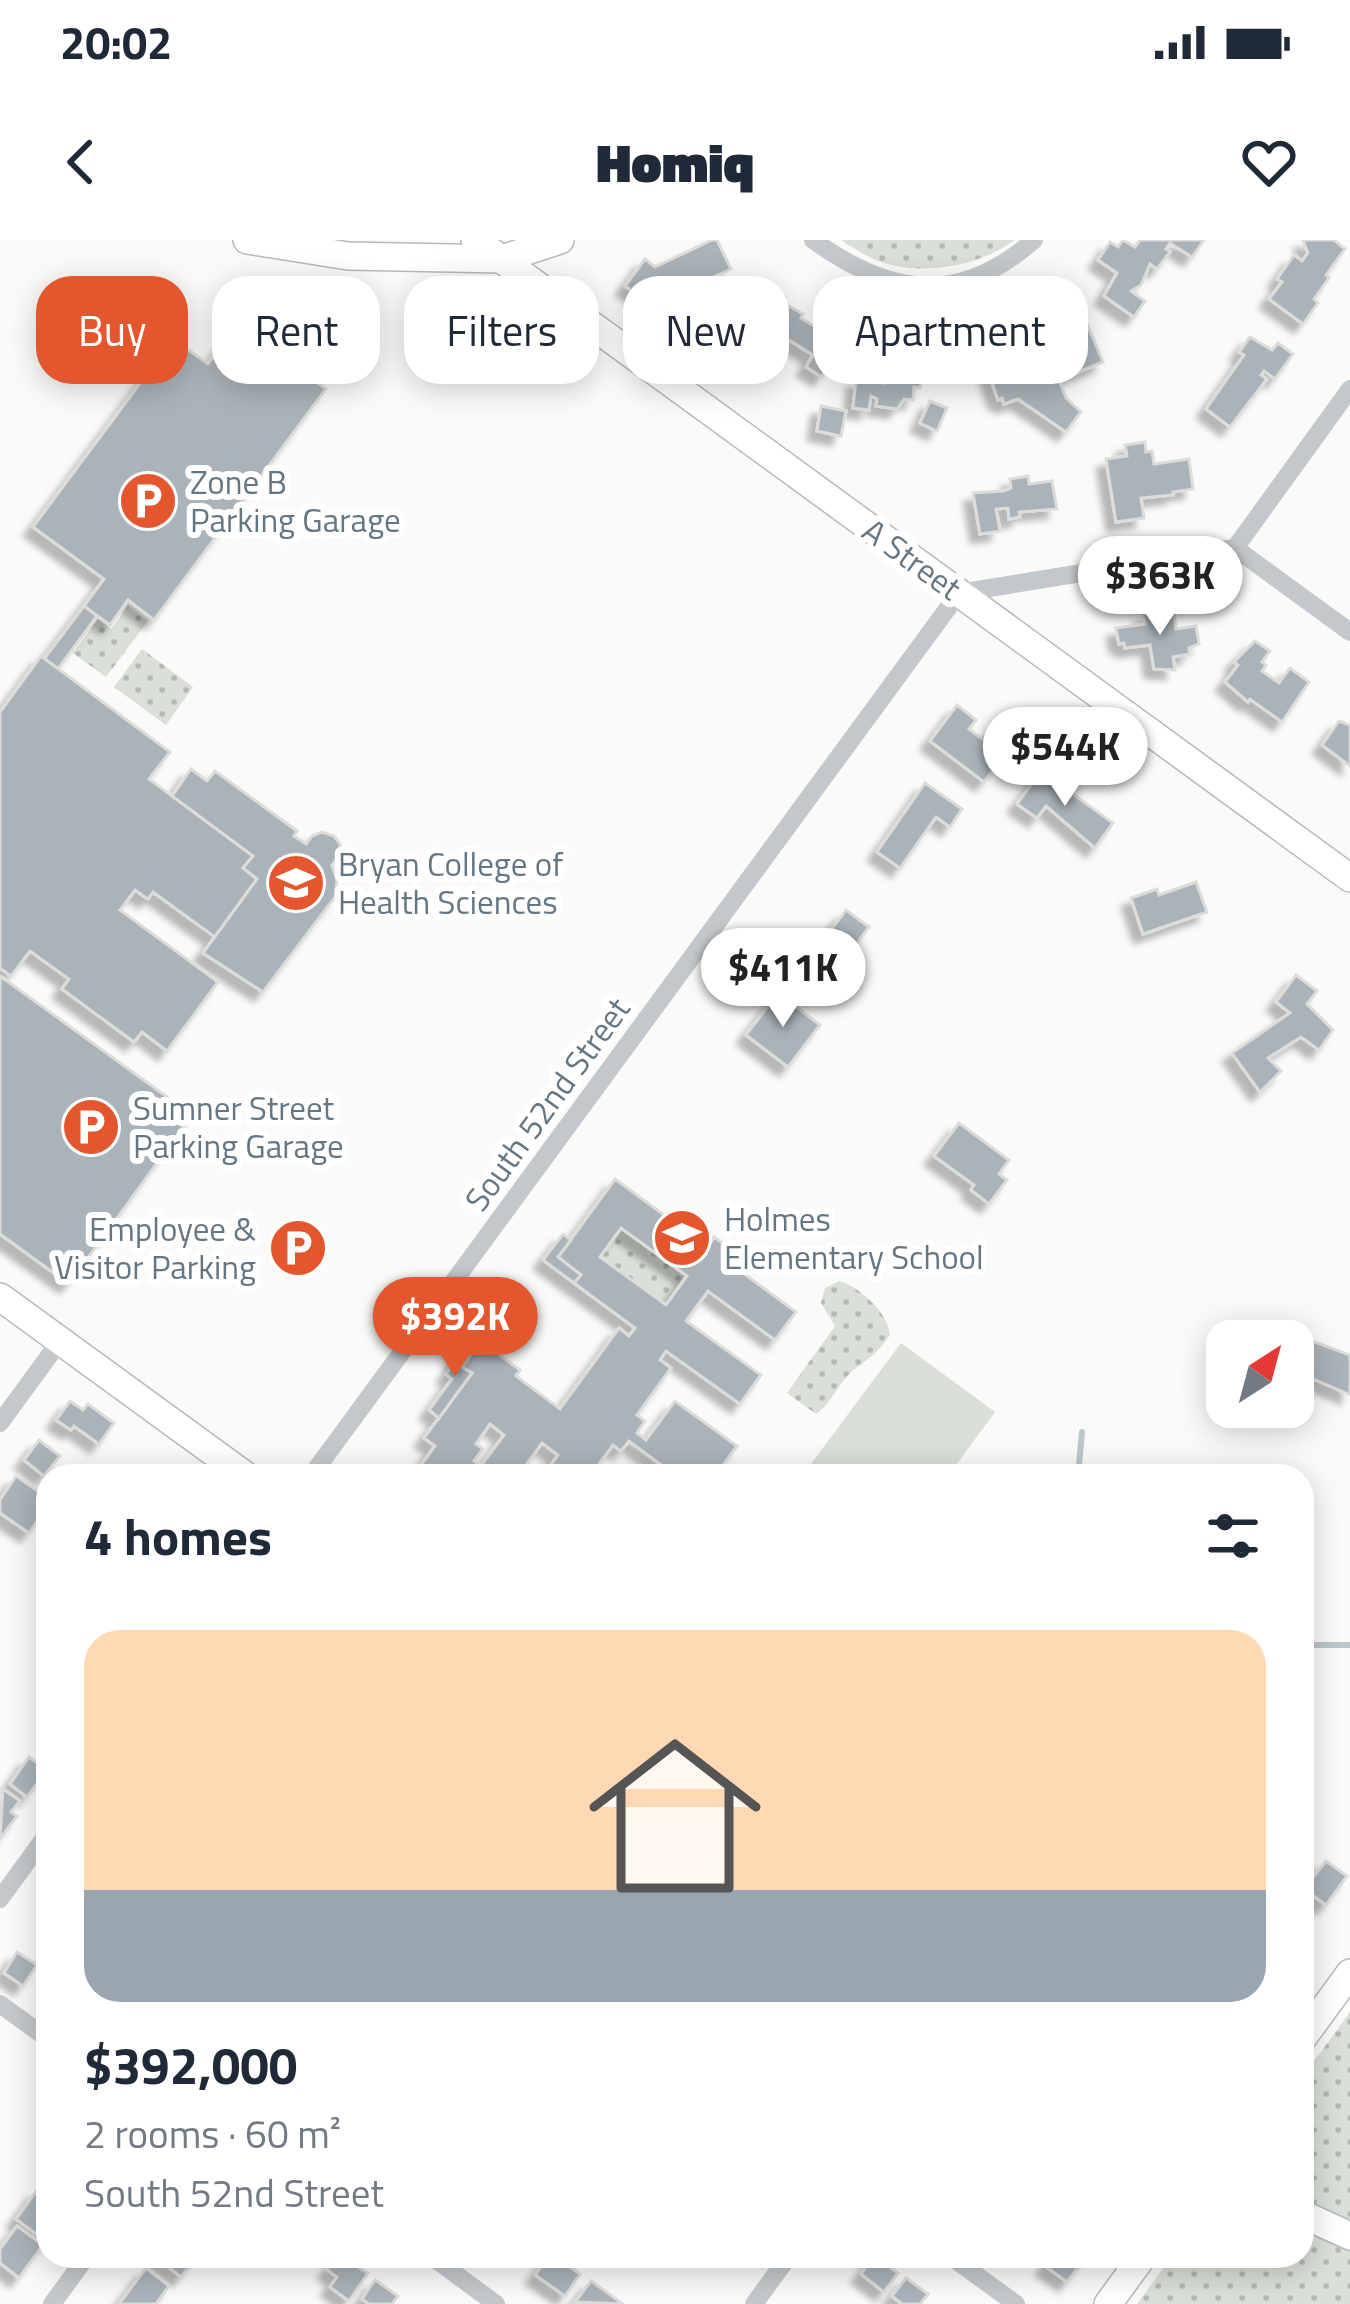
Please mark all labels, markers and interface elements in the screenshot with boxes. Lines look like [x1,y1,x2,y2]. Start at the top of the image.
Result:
text: 20:02 [60,8,172,76]
text: Homiq [596,121,754,203]
icon: back [48,129,114,195]
icon: heart [1236,129,1302,195]
chip: Buy [36,276,188,384]
chip: Rent [212,276,380,384]
chip: Filters [404,276,599,384]
chip: New [623,276,789,384]
chip: Apartment [813,276,1088,384]
place label: Zone B Parking Garage [190,457,401,545]
parking icon: Zone B Parking Garage [117,470,179,532]
street label: A Street [852,506,972,612]
pin: $363K [1076,536,1244,638]
text: $363K [1105,545,1215,604]
pin: $544K [981,707,1149,809]
text: $544K [1010,716,1120,775]
place label: Bryan College of Health Sciences [338,839,563,927]
school or university icon: Bryan College of Health Sciences [265,852,327,914]
pin: $411K [699,928,867,1030]
text: $411K [728,937,838,996]
street label: South 52nd Street [452,986,642,1221]
place label: Sumner Street Parking Garage [133,1083,344,1171]
parking icon: Sumner Street Parking Garage [60,1096,122,1158]
place label: Holmes Elementary School [724,1194,984,1282]
place label: Employee & Visitor Parking [54,1204,256,1292]
school or university icon: Holmes Elementary School [651,1207,713,1269]
parking icon: Employee & Visitor Parking [267,1217,329,1279]
pin: $392K [371,1277,539,1379]
text: $392K [400,1286,510,1345]
north arrow [1206,1320,1314,1428]
map controls [1206,1320,1314,1428]
text: 4 homes [84,1497,272,1575]
icon: filters [1200,1503,1266,1569]
icon: home [567,1708,783,1924]
text: $392,000 [84,2026,297,2104]
text: 2 rooms · 60 m² [84,2104,341,2163]
text: South 52nd Street [84,2163,384,2222]

